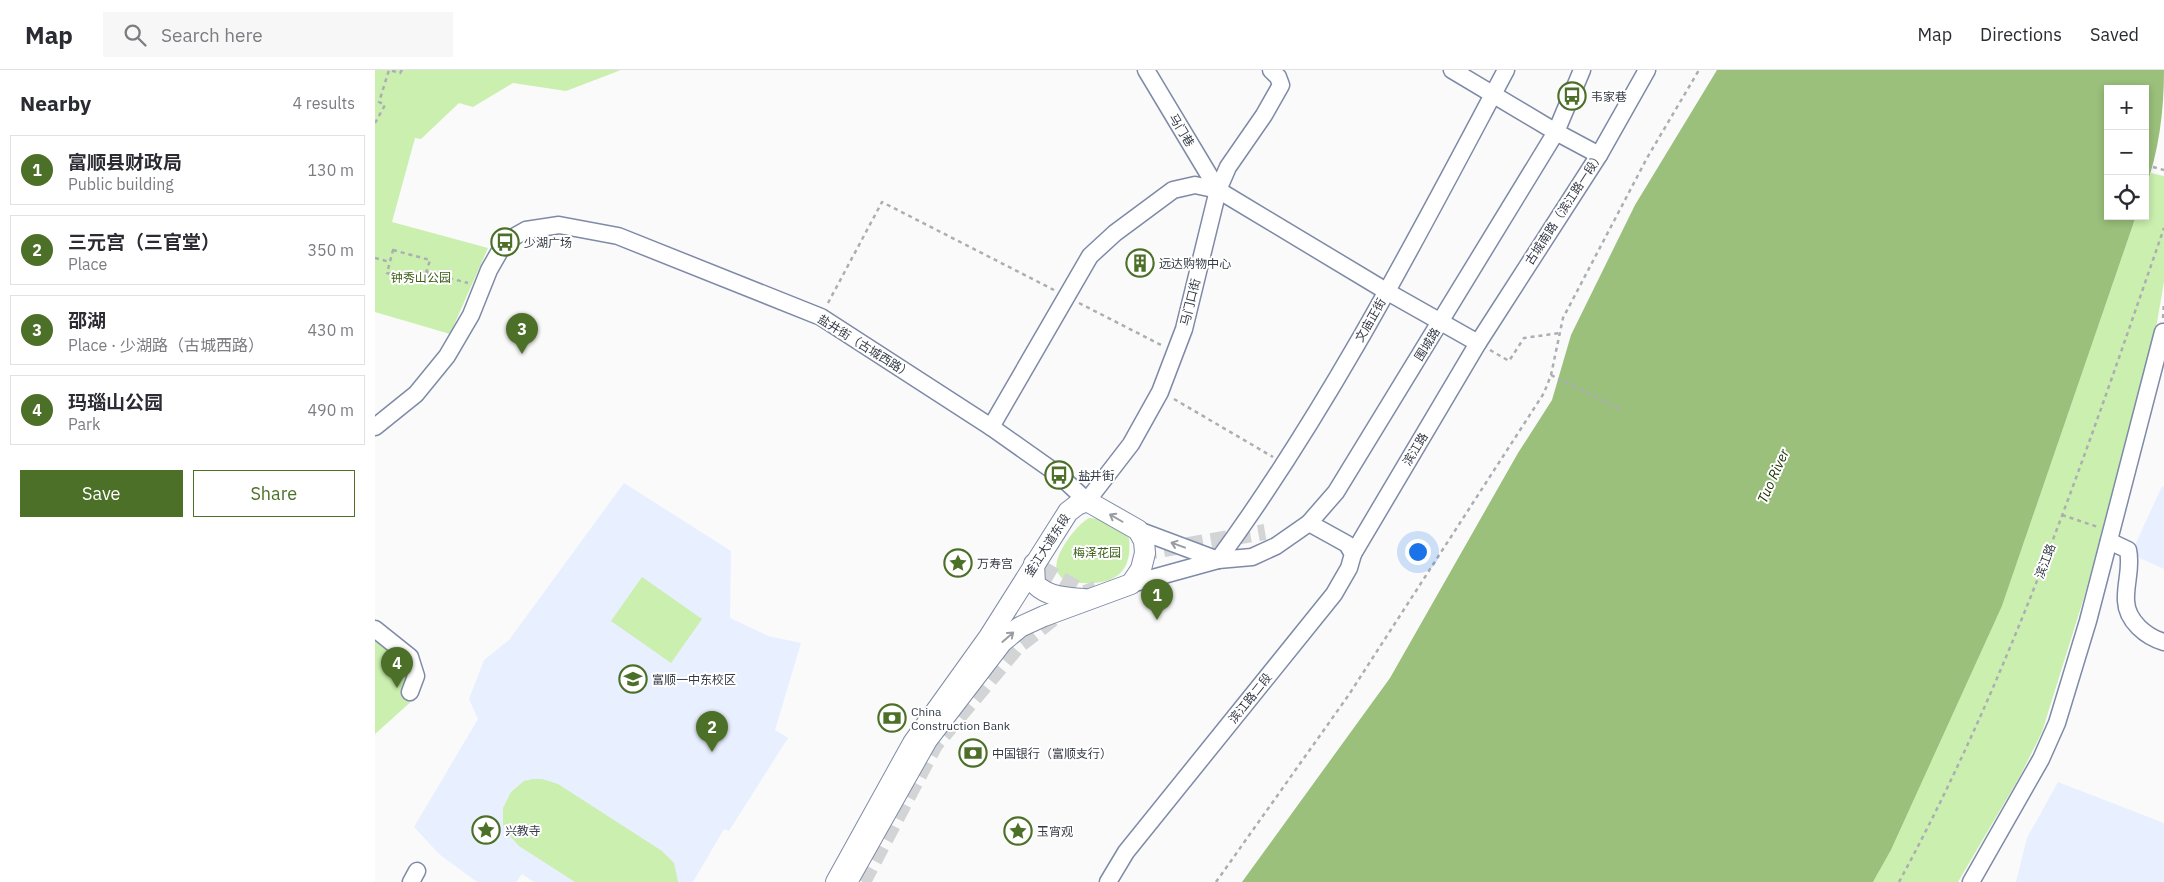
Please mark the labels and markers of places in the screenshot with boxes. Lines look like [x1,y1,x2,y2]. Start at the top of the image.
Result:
bus stop icon: 韦家巷 [1557,81,1587,111]
place label: 韦家巷 [1591,89,1627,104]
bus stop icon: 少湖广场 [490,227,520,257]
place label: 少湖广场 [524,235,572,250]
building icon: 远达购物中心 [1125,248,1155,278]
place label: 远达购物中心 [1159,256,1231,271]
pin: 3 [506,313,538,354]
bus stop icon: 盐井街 [1044,460,1074,490]
place label: 盐井街 [1078,468,1114,483]
place icon: 万寿宫 [943,548,973,578]
place label: 万寿宫 [977,556,1013,571]
pin: 1 [1141,579,1173,620]
pin: 4 [381,647,413,688]
school or university icon: 富顺一中东校区 [618,664,648,694]
place label: 富顺一中东校区 [652,672,736,687]
bank icon: China Construction Bank [877,703,907,733]
place label: China Construction Bank [911,704,1011,733]
pin: 2 [696,711,728,752]
bank icon: 中国银行（富顺支行） [958,738,988,768]
place label: 中国银行（富顺支行） [992,746,1112,761]
place icon: 兴教寺 [471,815,501,845]
place icon: 玉宵观 [1003,816,1033,846]
place label: 兴教寺 [505,823,541,838]
place label: 玉宵观 [1037,824,1073,839]

